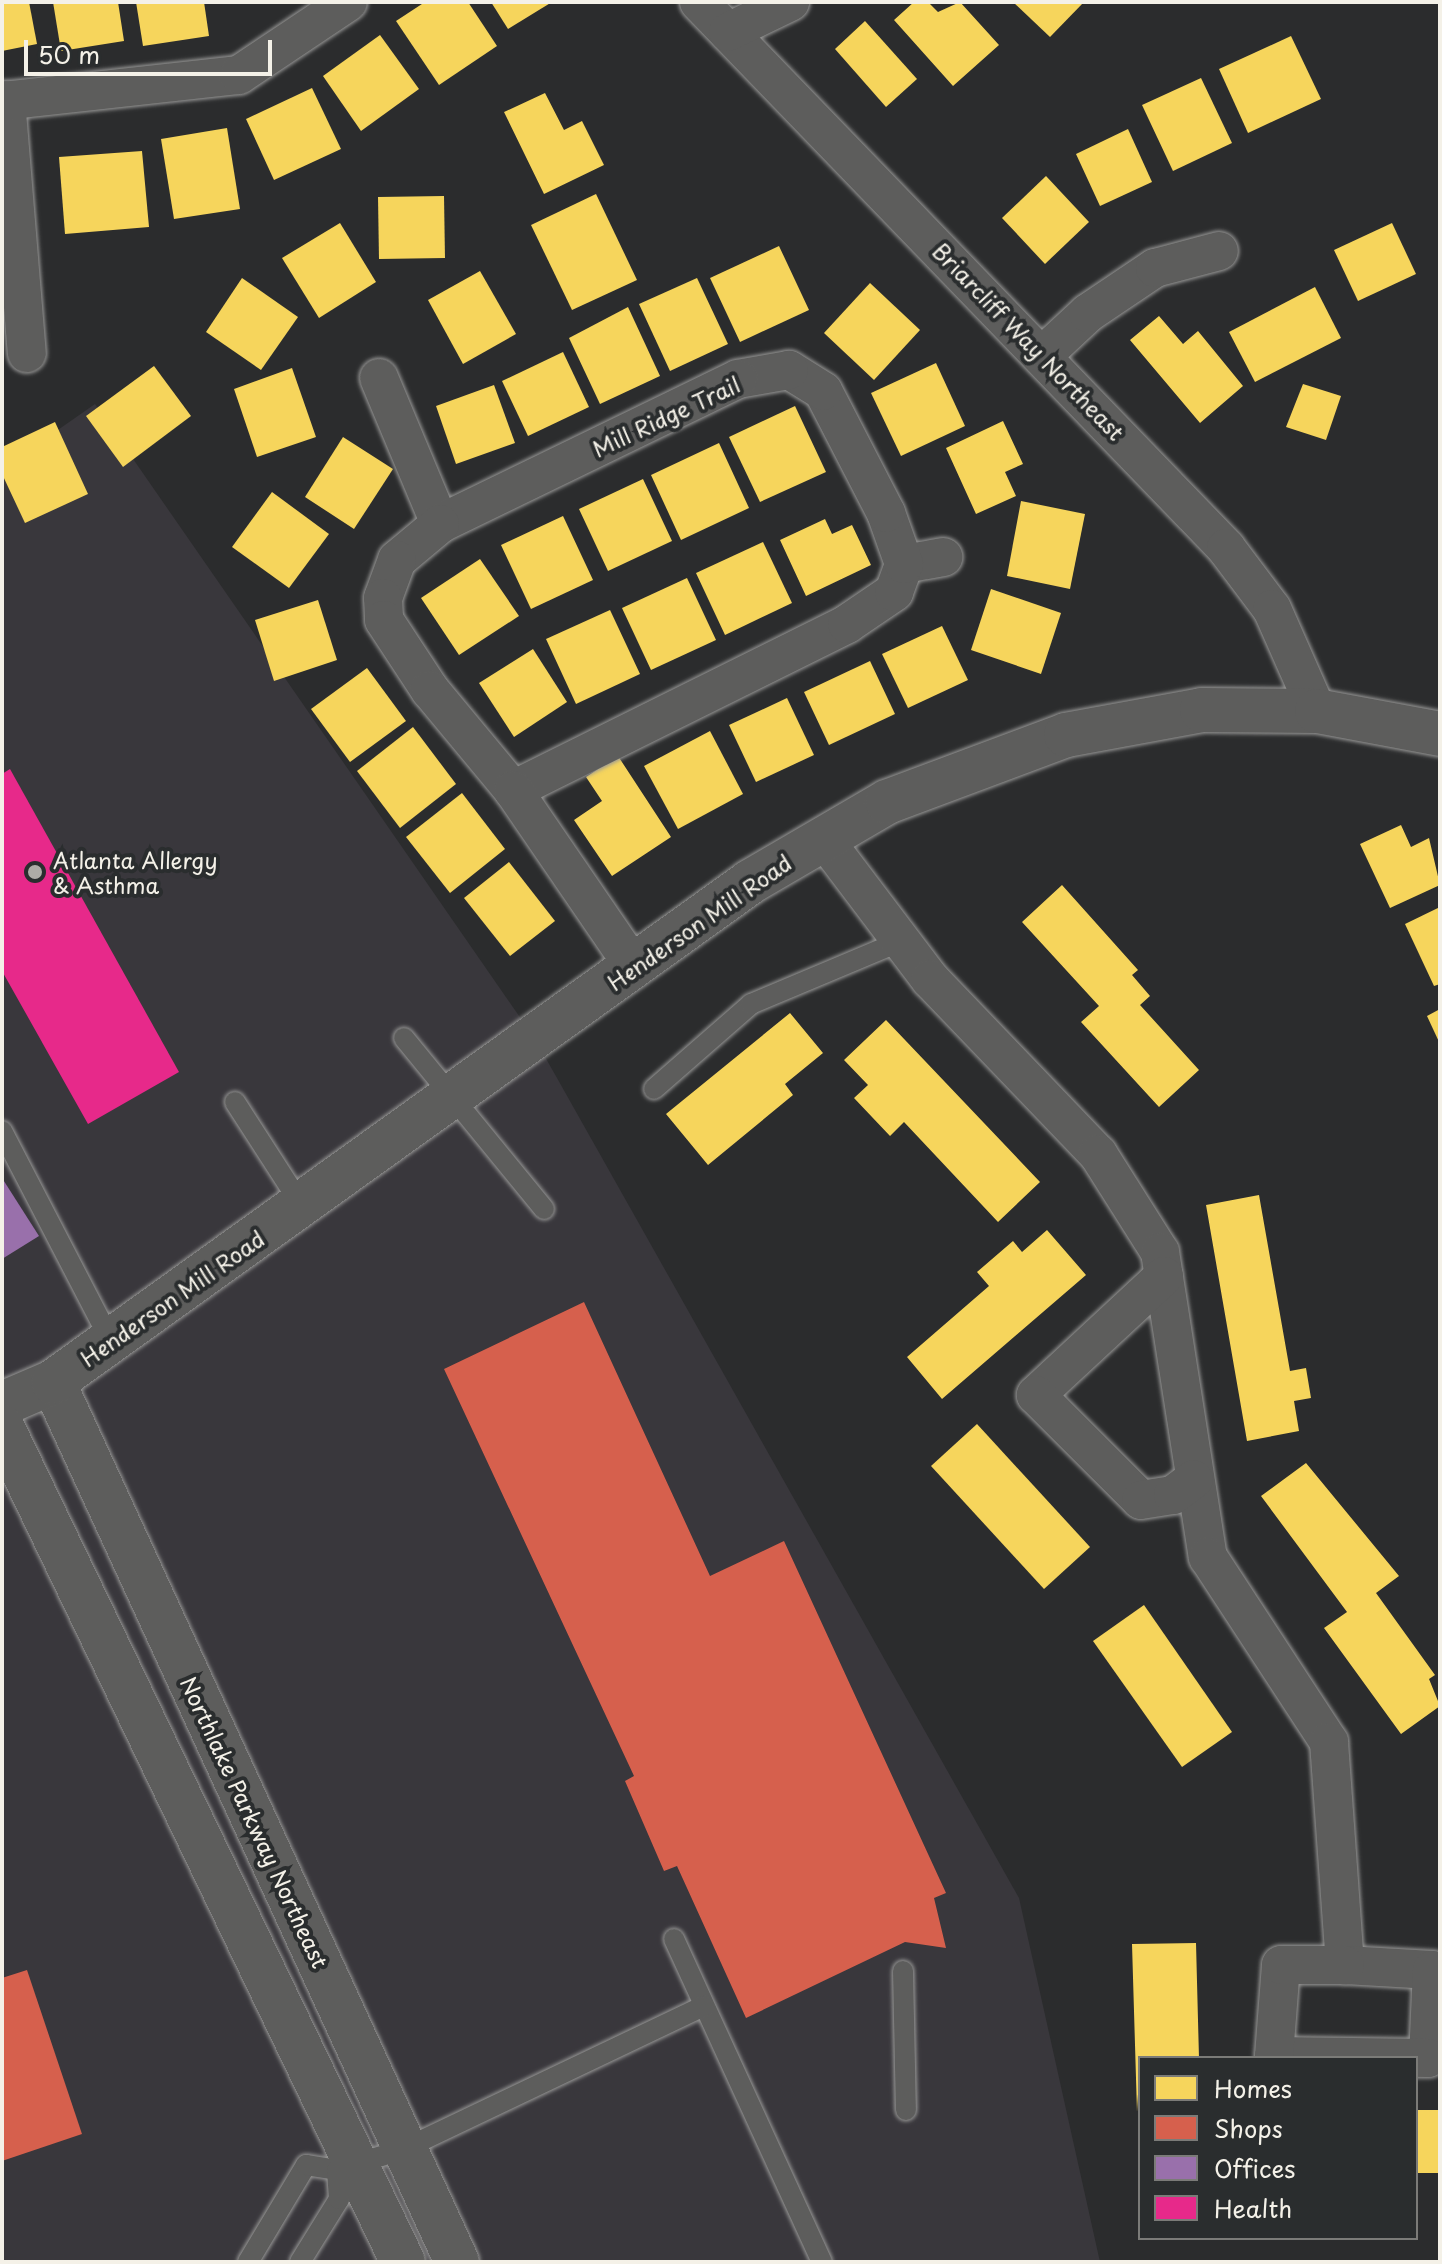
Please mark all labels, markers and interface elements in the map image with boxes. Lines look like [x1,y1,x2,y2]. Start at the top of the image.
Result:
scale bar [28,24,276,74]
text: 50 m [38,36,100,72]
street label: Briarcliff Way Northeast [928,237,1130,445]
street label: Mill Ridge Trail [588,370,744,462]
place label: Atlanta Allergy & Asthma [53,846,218,898]
street label: Henderson Mill Road [602,848,796,996]
marker: Atlanta Allergy & Asthma [24,861,46,883]
street label: Henderson Mill Road [75,1224,269,1372]
street label: Northlake Parkway Northeast [175,1672,335,1972]
legend [1138,2056,1418,2240]
text: Homes [1214,2070,1292,2106]
text: Shops [1214,2110,1283,2146]
text: Offices [1214,2150,1295,2186]
text: Health [1214,2190,1292,2226]

